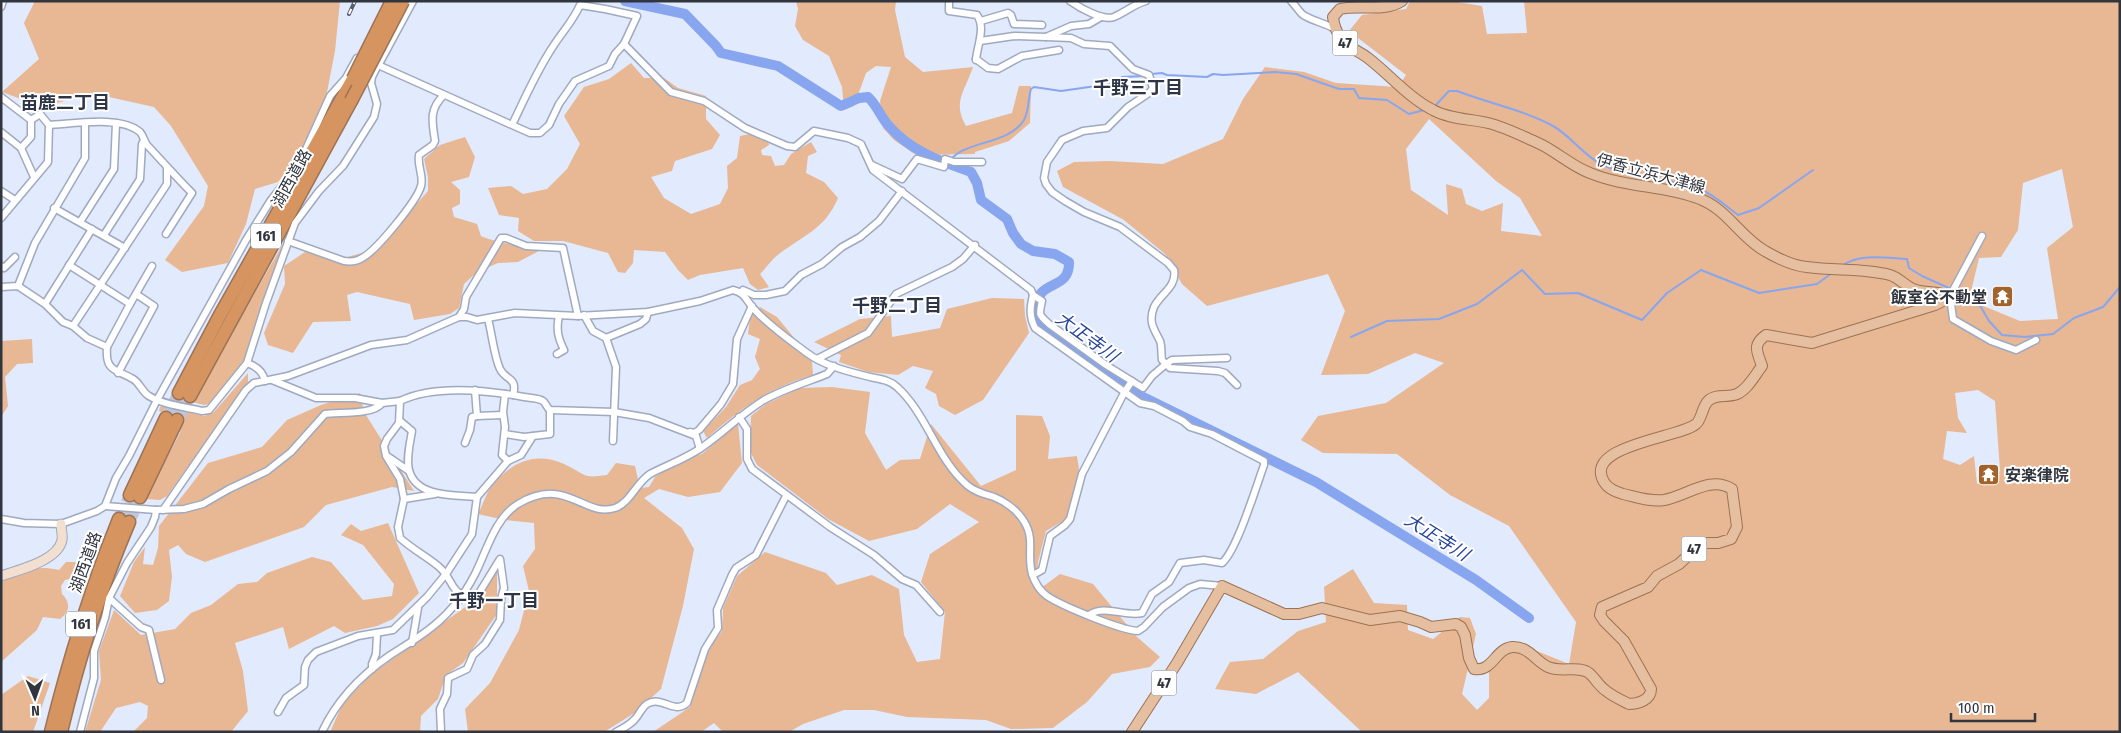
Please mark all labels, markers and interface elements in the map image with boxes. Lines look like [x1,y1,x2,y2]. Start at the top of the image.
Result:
road number: 47 [1332,30,1358,56]
district label: 千野三丁目 [1093,77,1183,99]
district label: 苗鹿二丁目 [20,92,110,114]
street label: 湖西道路 [268,146,315,211]
street label: 伊香立浜大津線 [1594,150,1707,197]
road number: 161 [251,224,281,248]
temple icon: 飯室谷不動堂 [1991,285,2015,309]
place label: 飯室谷不動堂 [1890,288,1987,307]
district label: 千野二丁目 [852,295,942,317]
water label: 大正寺川 [1051,307,1124,368]
temple icon: 安楽律院 [1977,463,2001,487]
place label: 安楽律院 [2005,466,2069,485]
water label: 大正寺川 [1401,509,1475,566]
street label: 湖西道路 [66,529,105,595]
road number: 47 [1682,536,1706,562]
district label: 千野一丁目 [449,590,539,612]
road number: 161 [66,612,96,636]
road number: 47 [1152,670,1176,696]
north arrow [10,673,60,723]
scale bar [1951,690,2035,722]
text: 100 m [1958,699,1995,717]
text: N [31,702,40,719]

